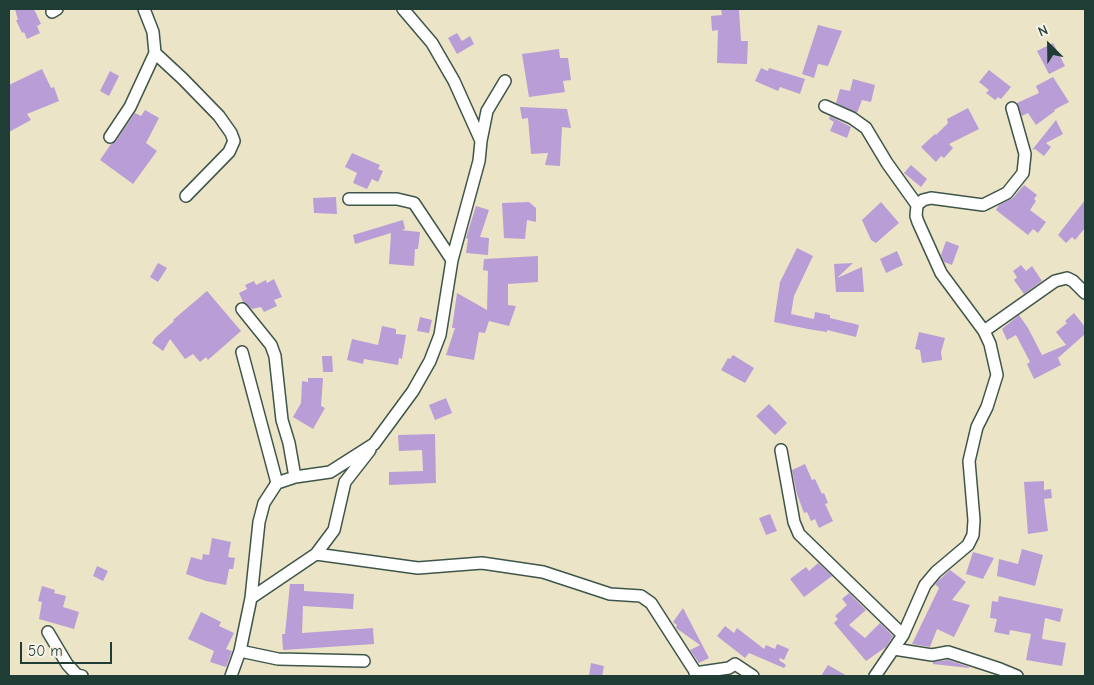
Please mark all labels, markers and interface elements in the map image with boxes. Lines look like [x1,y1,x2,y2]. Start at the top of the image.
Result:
north arrow [1024,20,1074,70]
text: N [1035,21,1050,40]
scale bar [22,632,115,664]
text: 50 m [28,642,63,660]

